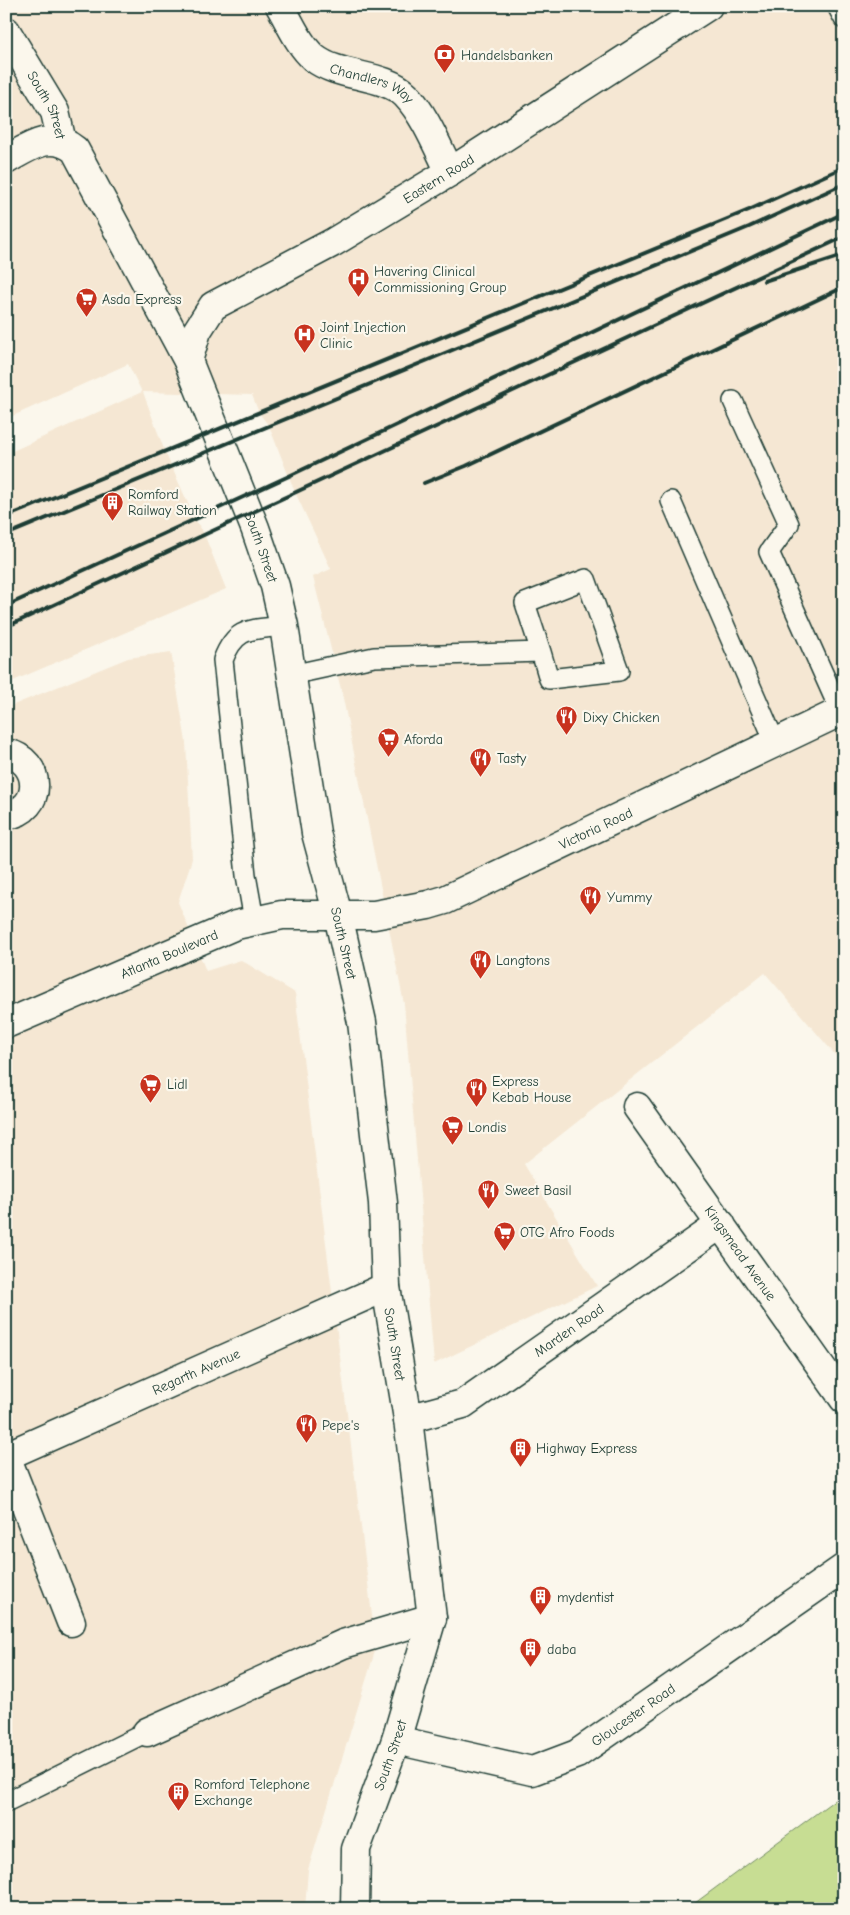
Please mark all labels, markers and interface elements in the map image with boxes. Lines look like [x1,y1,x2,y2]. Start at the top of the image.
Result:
bank icon: Handelsbanken [433,43,457,74]
place label: Handelsbanken [461,47,553,64]
street label: Chandlers Way [327,60,418,107]
street label: South Street [23,68,69,141]
street label: Eastern Road [400,151,477,207]
place label: Havering Clinical Commissioning Group [374,263,507,296]
hospital icon: Havering Clinical Commissioning Group [346,267,370,298]
supermarket icon: Asda Express [74,287,98,318]
place label: Asda Express [102,291,182,308]
place label: Joint Injection Clinic [320,319,406,352]
hospital icon: Joint Injection Clinic [292,323,316,354]
place label: Romford Railway Station [128,486,217,519]
building icon: Romford Railway Station [100,490,124,521]
street label: South Street [240,509,281,586]
restaurant icon: Dixy Chicken [555,705,579,736]
place label: Dixy Chicken [583,709,660,726]
supermarket icon: Aforda [376,727,400,758]
place label: Aforda [404,731,443,748]
restaurant icon: Tasty [469,746,493,777]
place label: Tasty [497,750,527,767]
street label: Victoria Road [556,804,635,853]
restaurant icon: Yummy [579,885,603,916]
place label: Yummy [607,889,653,906]
street label: South Street [327,905,360,982]
street label: Atlanta Boulevard [118,926,221,983]
restaurant icon: Langtons [468,948,492,979]
place label: Langtons [496,952,550,969]
supermarket icon: Lidl [139,1072,163,1103]
place label: Express Kebab House [492,1073,571,1106]
place label: Lidl [167,1076,188,1093]
restaurant icon: Express Kebab House [464,1077,488,1108]
supermarket icon: Londis [440,1115,464,1146]
place label: Londis [468,1119,507,1136]
restaurant icon: Sweet Basil [477,1178,501,1209]
place label: Sweet Basil [505,1182,572,1199]
street label: Kingsmead Avenue [701,1202,780,1304]
supermarket icon: OTG Afro Foods [492,1220,516,1251]
place label: OTG Afro Foods [520,1224,614,1241]
street label: Marden Road [531,1300,607,1361]
street label: South Street [380,1306,409,1383]
street label: Regarth Avenue [150,1345,243,1399]
restaurant icon: Pepe's [294,1413,318,1444]
place label: Pepe's [322,1417,359,1434]
building icon: Highway Express [508,1436,532,1467]
place label: Highway Express [536,1440,637,1457]
building icon: mydentist [529,1585,553,1616]
place label: mydentist [557,1589,615,1606]
building icon: daba [519,1637,543,1668]
place label: daba [547,1641,576,1658]
street label: Gloucester Road [588,1680,679,1750]
street label: South Street [370,1717,411,1793]
place label: Romford Telephone Exchange [194,1776,310,1809]
building icon: Romford Telephone Exchange [166,1780,190,1811]

